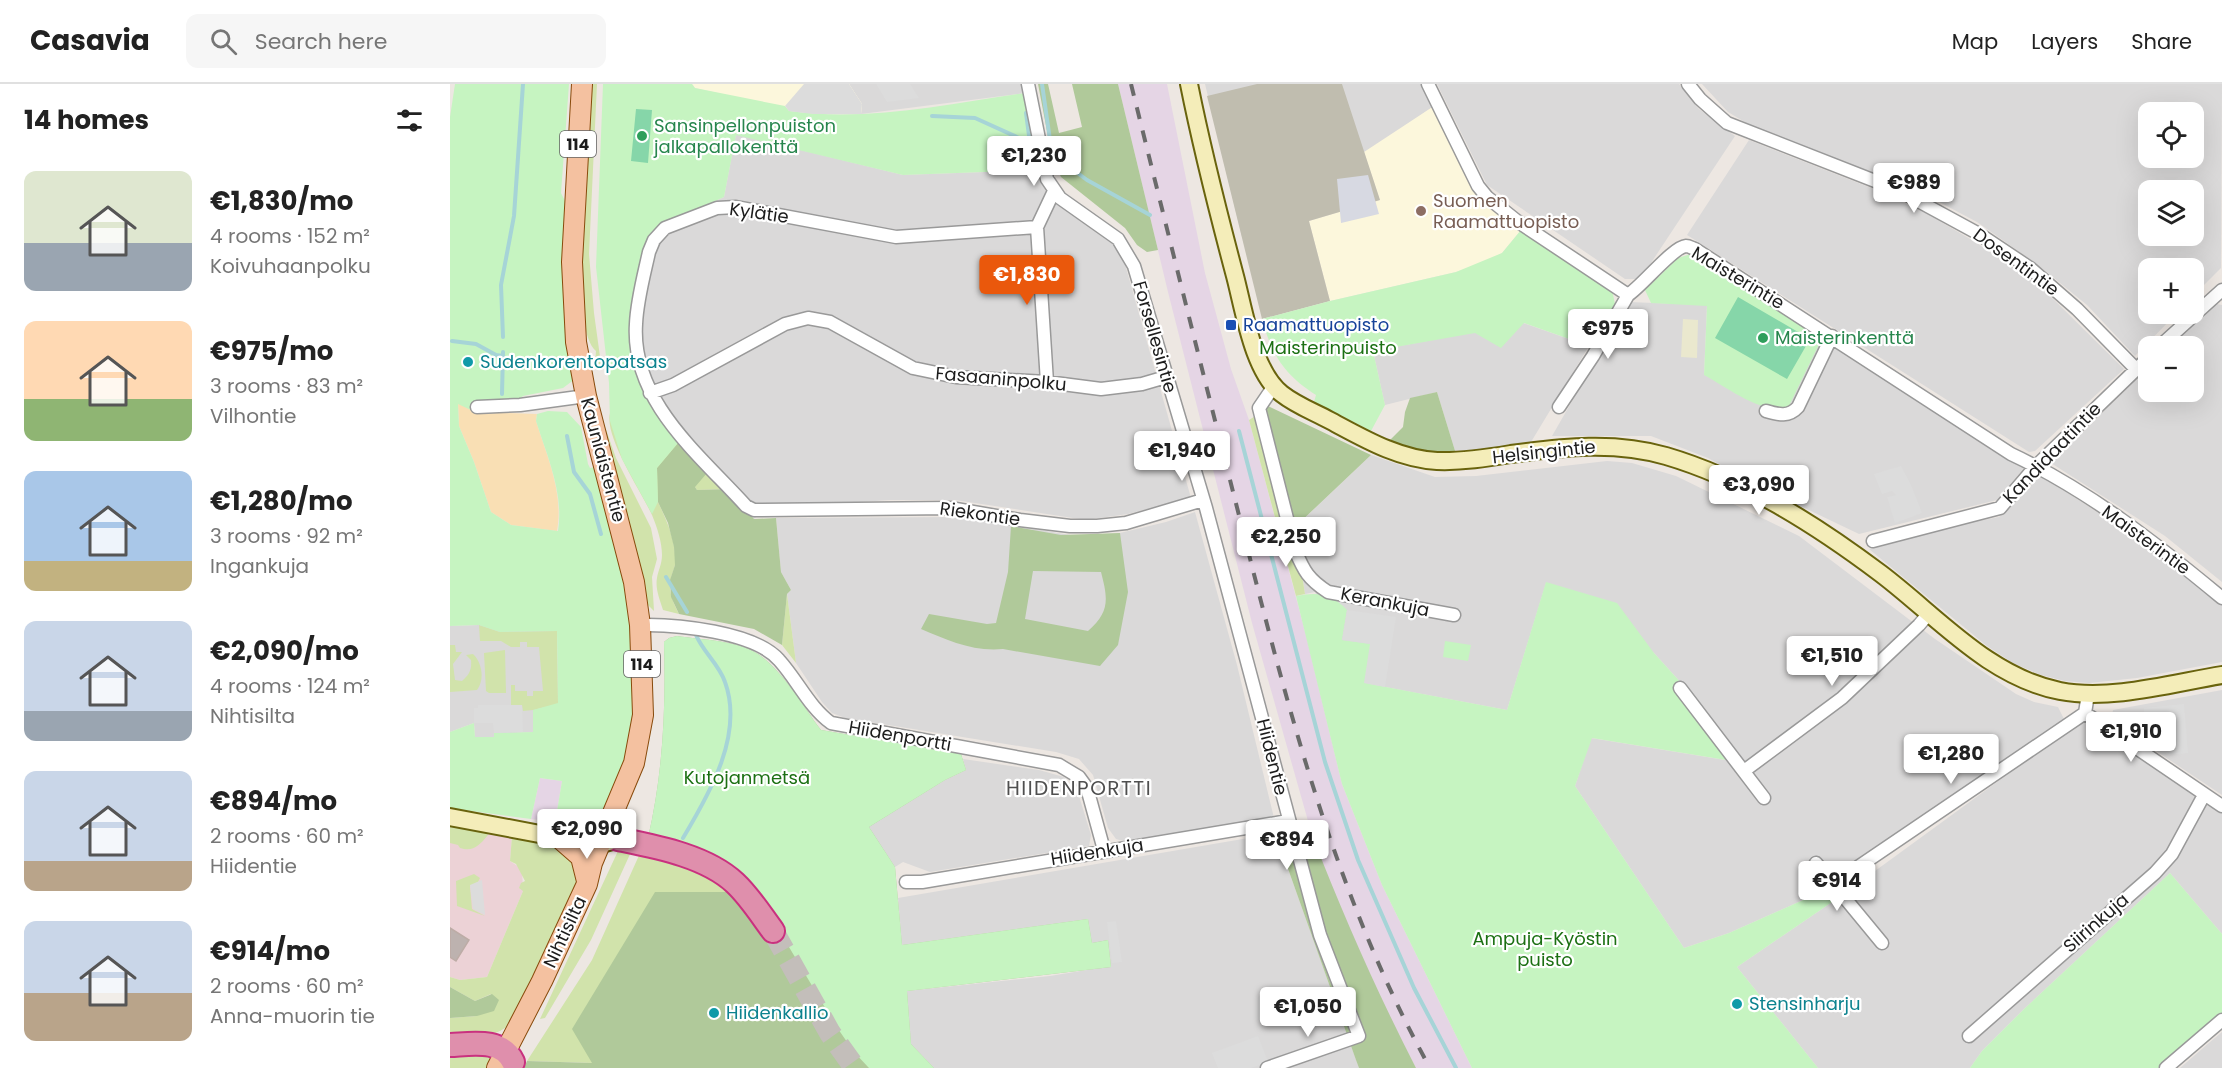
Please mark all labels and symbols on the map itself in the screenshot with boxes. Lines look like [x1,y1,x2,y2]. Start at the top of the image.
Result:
place label: Sansinpellonpuiston jalkapallokenttä [653,113,836,159]
marker: Sansinpellonpuiston jalkapallokenttä [635,129,649,143]
road number: 114 [560,131,596,157]
pin: €1,230 [985,136,1083,187]
pin: €989 [1878,163,1950,214]
place label: Suomen Raamattuopisto [1433,188,1579,234]
street label: Kylätie [728,196,790,229]
marker: Suomen Raamattuopisto [1414,204,1428,218]
street label: Dosentintie [1968,222,2064,301]
street label: Maisterintie [1687,240,1789,315]
pin: €1,830 [978,255,1076,306]
street label: Forsellesintie [1128,278,1183,396]
pin: €975 [1572,309,1644,360]
place label: Raamattuopisto [1243,312,1389,337]
marker: Raamattuopisto [1224,318,1238,332]
place label: Maisterinkenttä [1775,325,1914,350]
marker: Maisterinkenttä [1756,331,1770,345]
park label: Maisterinpuisto [1259,335,1397,360]
place label: Sudenkorentopatsas [480,349,667,374]
marker: Sudenkorentopatsas [461,355,475,369]
street label: Fasaaninpolku [935,360,1068,397]
street label: Kauniaistentie [575,395,632,525]
street label: Kandidaatintie [1997,396,2107,509]
pin: €1,940 [1133,431,1231,482]
street label: Helsingintie [1491,434,1597,469]
pin: €3,090 [1710,465,1808,516]
street label: Riekontie [938,495,1022,532]
street label: Maisterintie [2097,499,2196,580]
pin: €2,250 [1237,517,1335,568]
street label: Kerankuja [1339,581,1432,622]
pin: €1,510 [1783,636,1881,687]
road number: 114 [624,651,660,677]
pin: €1,910 [2082,712,2180,763]
street label: Hiidenportti [847,714,954,757]
street label: Hiidentie [1251,716,1294,798]
pin: €1,280 [1902,734,2000,785]
park label: Kutojanmetsä [684,765,810,790]
district label: HIIDENPORTTI [1006,774,1152,802]
pin: €2,090 [538,809,636,860]
pin: €894 [1251,820,1323,871]
street label: Hiidenkuja [1049,832,1145,871]
pin: €914 [1801,861,1873,912]
street label: Siirinkuja [2057,887,2134,958]
street label: Nihtisilta [537,892,592,972]
park label: Ampuja-Kyöstin puisto [1472,926,1618,972]
pin: €1,050 [1259,987,1357,1038]
place label: Stensinharju [1749,991,1861,1016]
marker: Stensinharju [1730,997,1744,1011]
place label: Hiidenkallio [726,1000,828,1025]
marker: Hiidenkallio [707,1006,721,1020]

